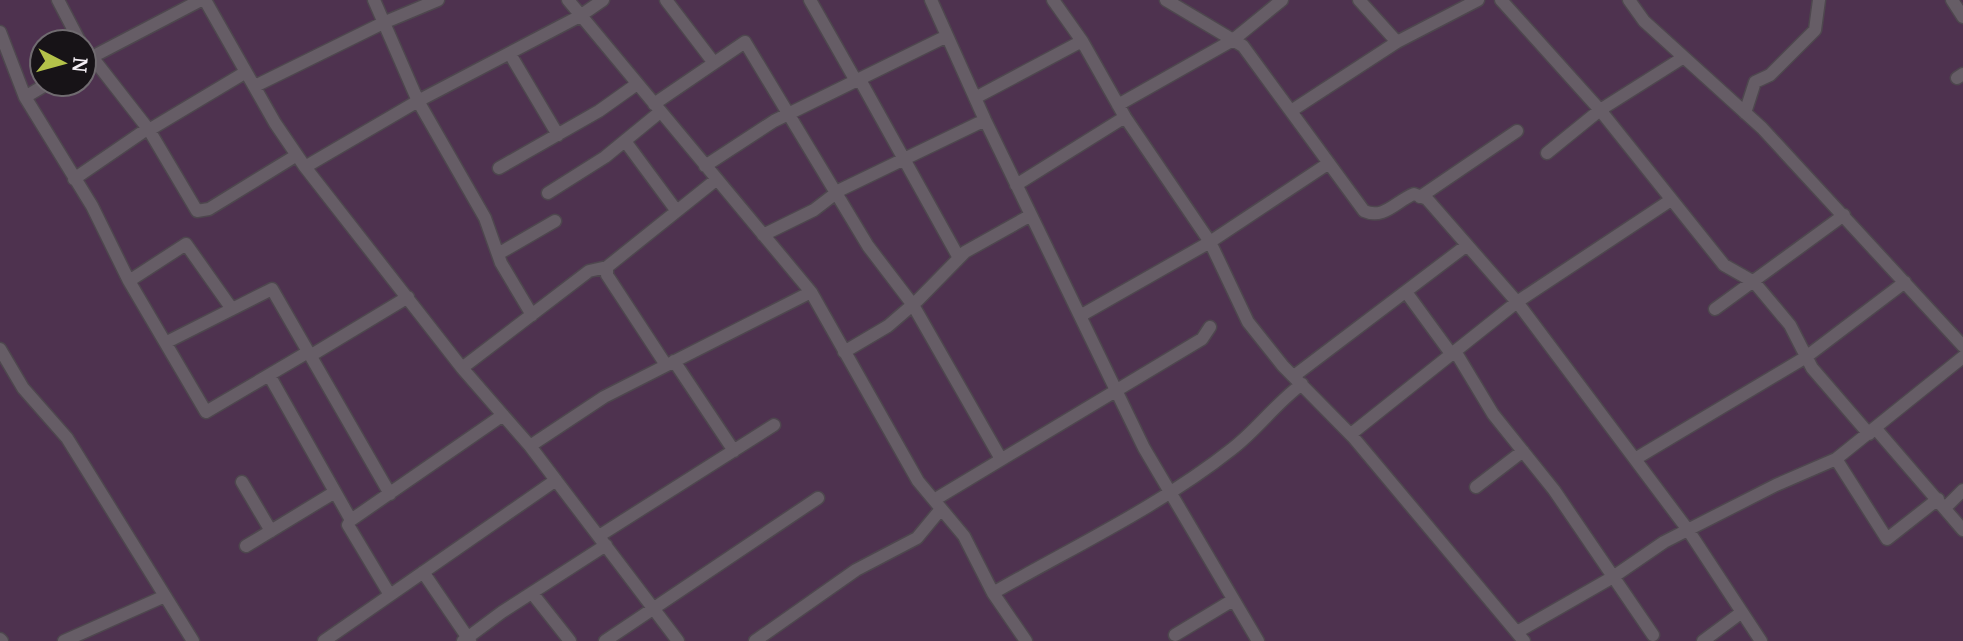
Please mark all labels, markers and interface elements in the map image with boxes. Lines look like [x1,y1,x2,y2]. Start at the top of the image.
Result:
north arrow [28,28,98,98]
text: N [67,56,93,73]

